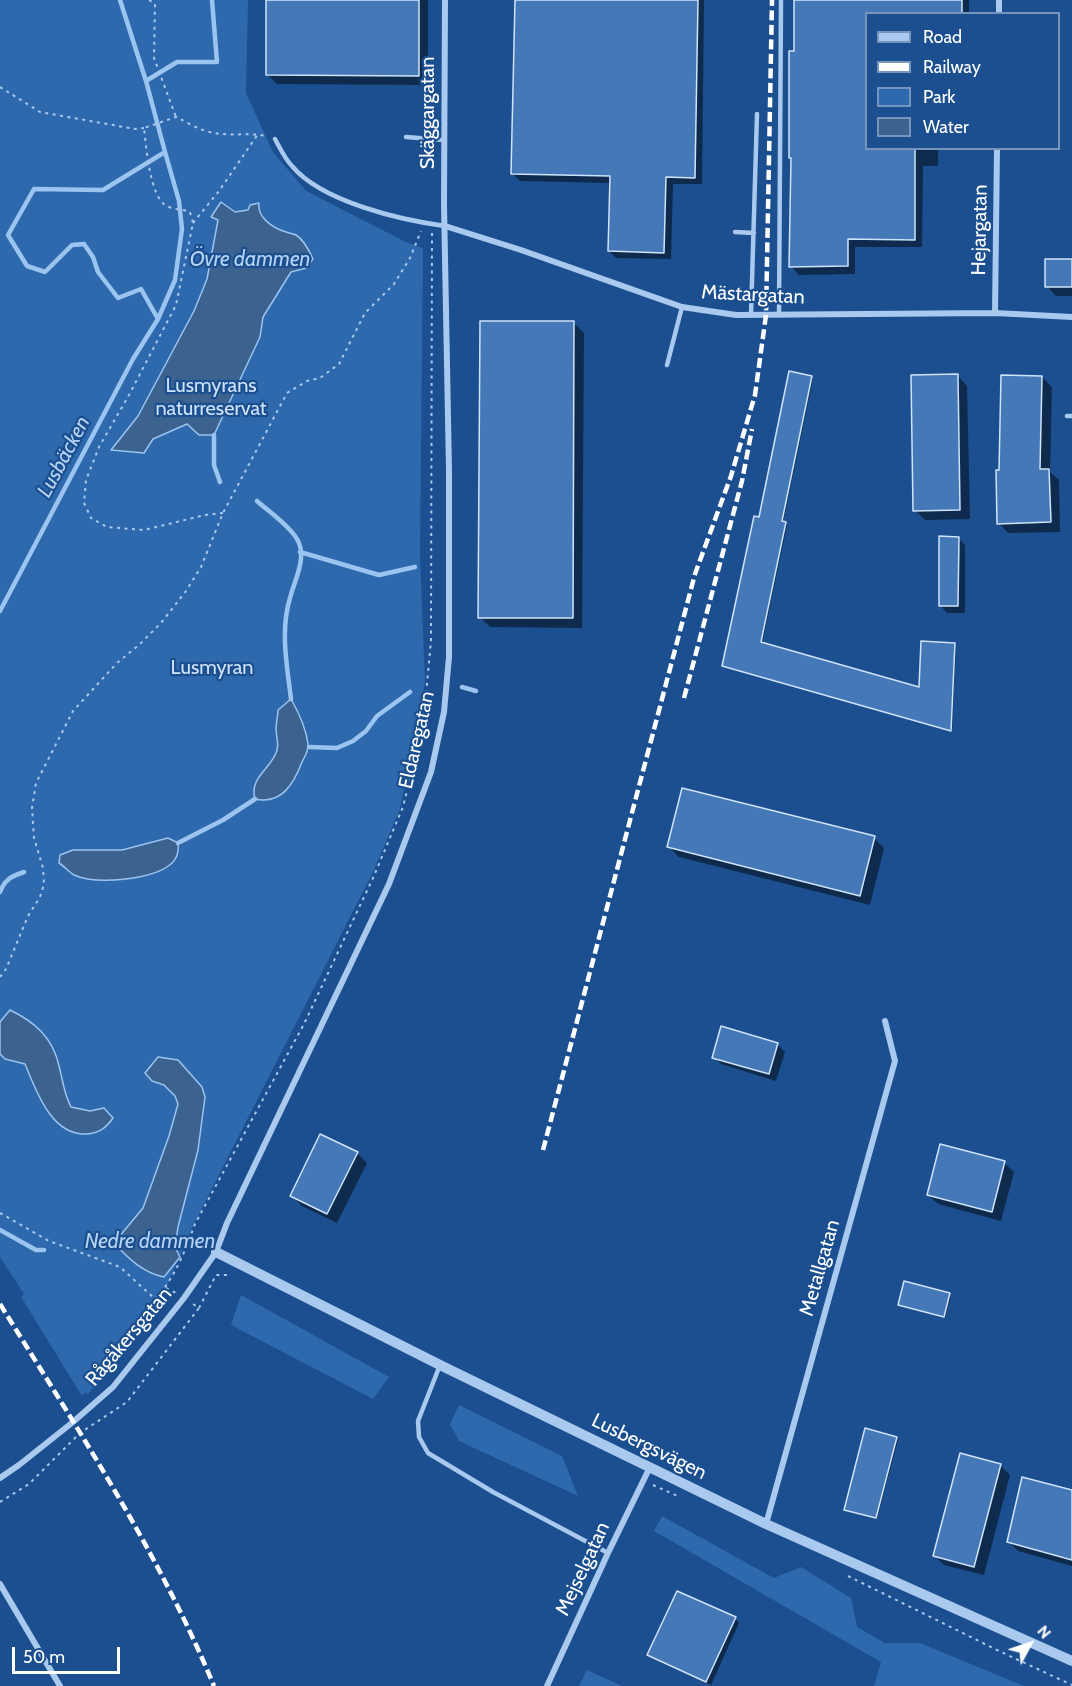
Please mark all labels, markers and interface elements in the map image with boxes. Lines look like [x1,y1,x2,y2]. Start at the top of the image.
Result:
legend [865,12,1060,150]
text: Road [923,26,962,48]
text: Railway [923,56,981,78]
street label: Skäggargatan [416,57,440,169]
text: Park [923,86,955,108]
text: Water [923,116,969,138]
street label: Hejargatan [967,184,993,276]
water label: Övre dammen [190,247,310,273]
street label: Mästargatan [701,280,805,310]
park label: Lusmyrans naturreservat [155,374,267,421]
water label: Lusbäcken [32,412,96,502]
park label: Lusmyran [171,656,253,680]
street label: Eldaregatan [394,689,440,791]
street label: Metallgatan [795,1217,845,1319]
water label: Nedre dammen [85,1229,215,1255]
street label: Rågåkersgatan [81,1283,177,1391]
street label: Lusbergsvägen [588,1409,710,1485]
street label: Mejselgatan [551,1518,615,1620]
north arrow [1000,1614,1060,1674]
text: N [1033,1622,1055,1643]
scale bar [15,1635,123,1673]
text: 50 m [23,1646,65,1668]

